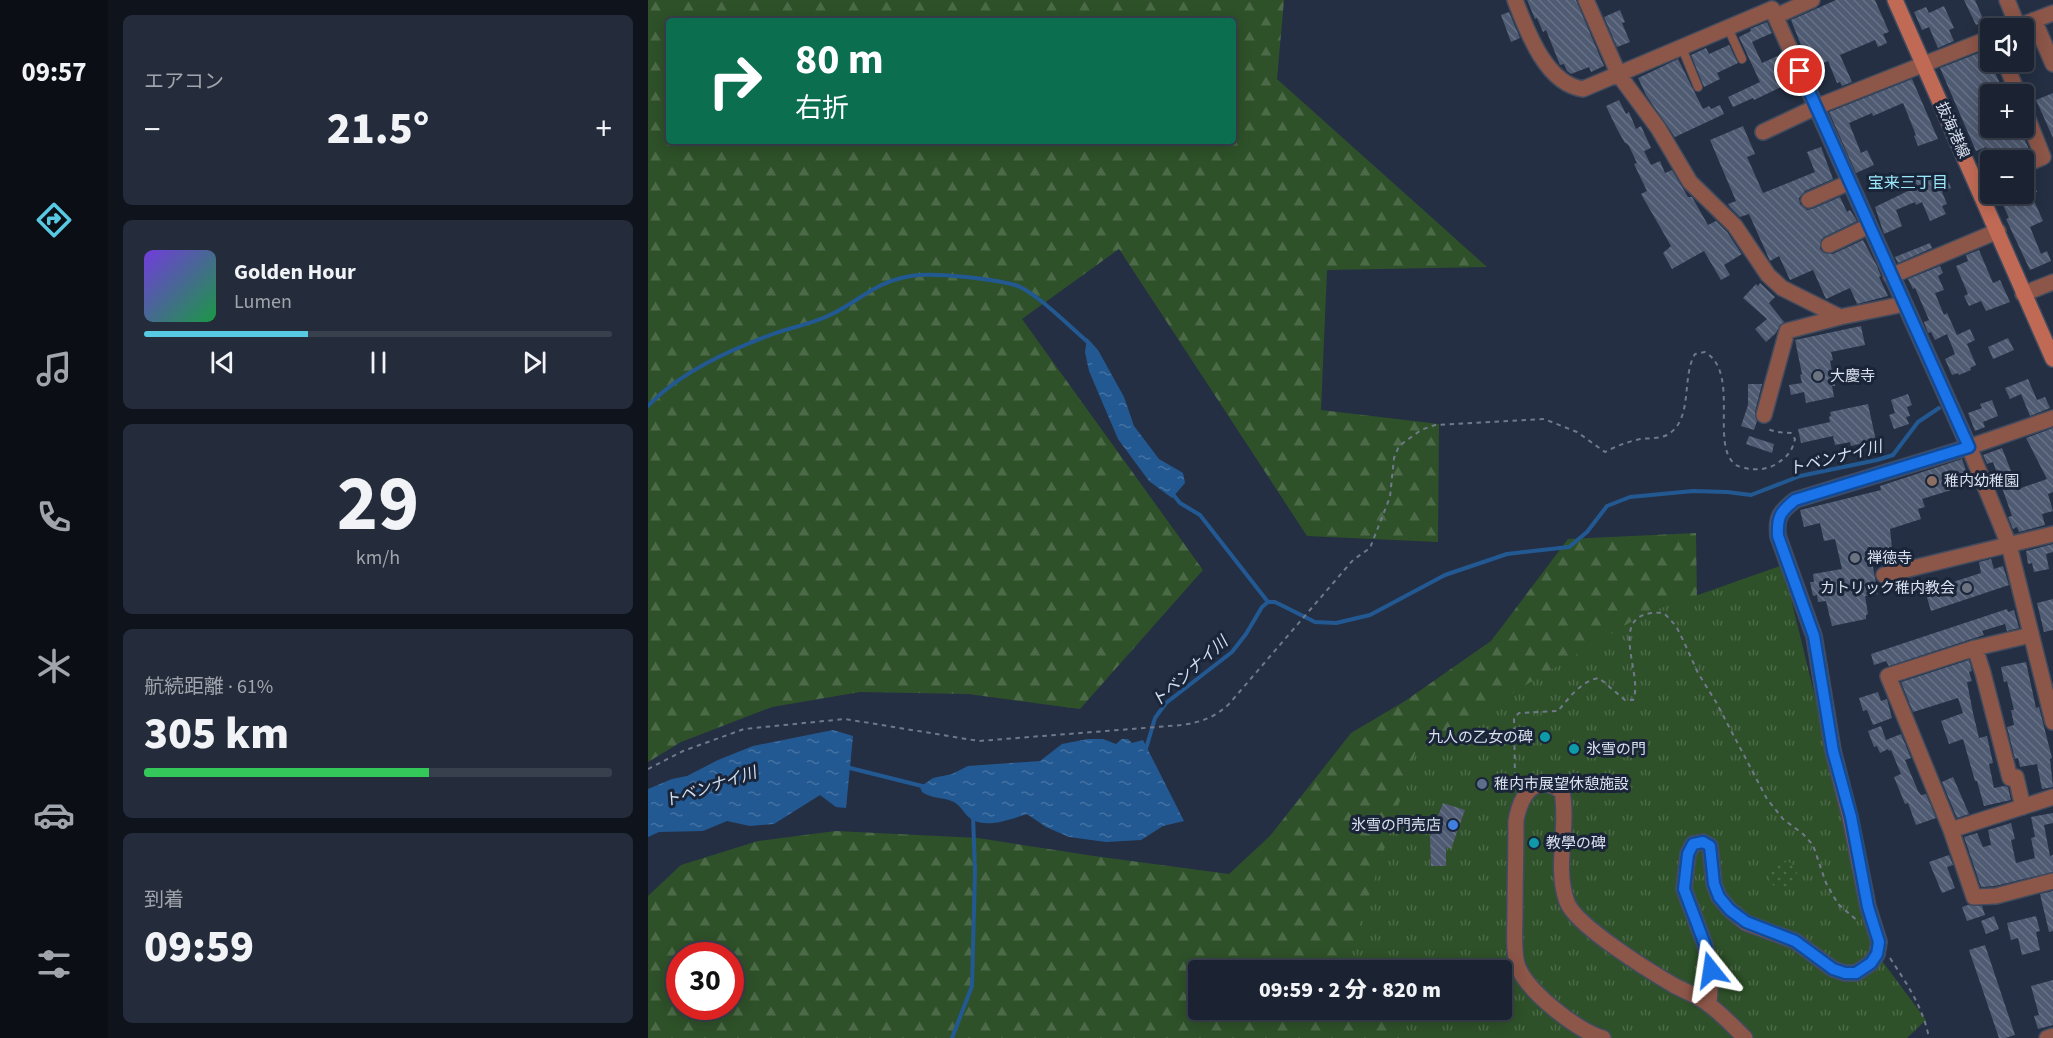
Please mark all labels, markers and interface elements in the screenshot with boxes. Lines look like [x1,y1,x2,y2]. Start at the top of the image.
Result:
map controls [1980,18,2034,204]
button: sound [1980,18,2034,72]
text: 80 m [795,30,884,90]
icon: right [696,42,774,120]
pin [1774,45,1825,96]
text: 09:57 [21,53,87,92]
icon: arrive [1783,54,1816,87]
text: エアコン [144,68,224,96]
button: + [1980,84,2034,138]
text: 右折 [795,89,849,128]
text: 21.5° [327,97,429,161]
street label: 抜海港線 [1931,99,1974,162]
text: − [144,106,160,153]
text: + [596,106,612,153]
button: − [1980,150,2034,204]
district label: 宝来三丁目 [1868,172,1948,194]
icon: directions [33,199,75,241]
text: Golden Hour [234,256,356,288]
text: Lumen [234,288,292,316]
icon: previous [206,346,239,379]
icon: pause [362,346,395,379]
icon: next [518,346,551,379]
icon: music [33,348,75,390]
place label: 大慶寺 [1830,366,1875,387]
marker: 大慶寺 [1811,369,1825,383]
water label: トベンナイ川 [1786,435,1886,480]
text: 29 [337,449,419,560]
place label: 稚内幼稚園 [1944,471,2019,492]
marker: 稚内幼稚園 [1925,474,1939,488]
icon: phone [33,496,75,538]
text: km/h [356,544,400,572]
place label: 禅徳寺 [1867,548,1912,569]
marker: 禅徳寺 [1848,551,1862,565]
place label: カトリック稚内教会 [1820,578,1955,599]
marker: カトリック稚内教会 [1960,581,1974,595]
water label: トベンナイ川 [1147,630,1234,712]
icon: climate [33,645,75,687]
text: 航続距離 · 61% [144,673,273,701]
text: 305 km [144,702,289,766]
place label: 九人の乙女の碑 [1428,727,1533,748]
marker: 九人の乙女の碑 [1538,730,1552,744]
place label: 氷雪の門 [1586,739,1646,760]
marker: 氷雪の門 [1567,742,1581,756]
water label: トベンナイ川 [661,761,761,812]
place label: 稚内市展望休憩施設 [1494,774,1629,795]
marker: 稚内市展望休憩施設 [1475,777,1489,791]
icon: car [33,794,75,836]
place label: 氷雪の門売店 [1351,815,1441,836]
marker: 氷雪の門売店 [1446,818,1460,832]
place label: 教學の碑 [1546,833,1606,854]
marker: 教學の碑 [1527,836,1541,850]
text: 到着 [144,886,184,914]
text: 09:59 [144,915,254,979]
position arrow [1679,938,1743,1002]
speed limit sign: 30 [666,942,744,1020]
icon: filters [33,943,75,985]
text: 09:59 · 2 分 · 820 m [1259,974,1441,1006]

